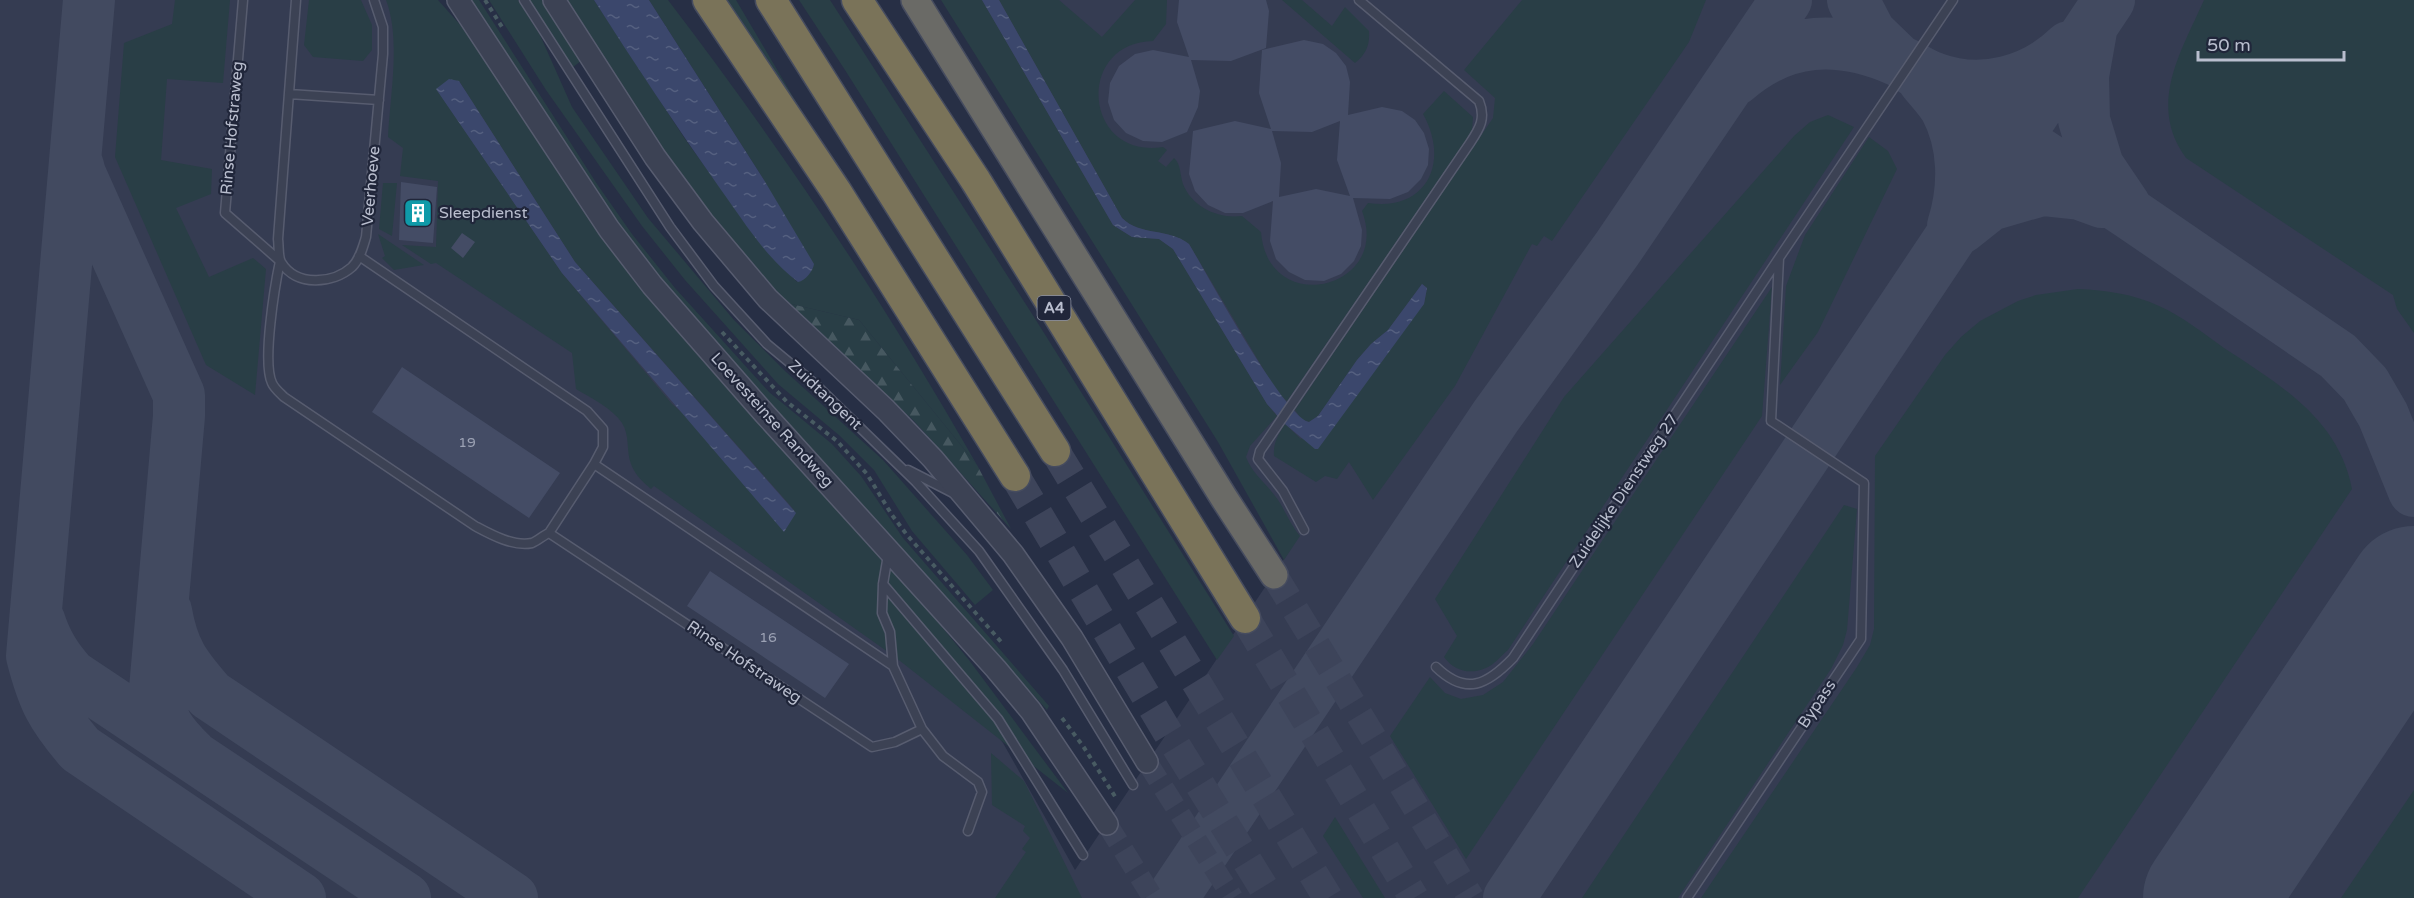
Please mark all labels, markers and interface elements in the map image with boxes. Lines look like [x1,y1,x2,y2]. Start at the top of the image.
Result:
scale bar [2198,24,2344,62]
text: 50 m [2207,34,2251,56]
street label: Rinse Hofstraweg [216,60,248,196]
street label: Veerhoeve [358,145,384,227]
building icon: Sleepdienst [402,197,434,229]
place label: Sleepdienst [439,203,528,223]
road number: A4 [1038,296,1070,320]
street label: Loevesteinse Randweg [706,348,838,492]
street label: Zuidtangent [784,356,866,434]
street label: Zuidelijke Dienstweg 27 [1565,410,1683,572]
house number: 19 [458,434,476,451]
street label: Rinse Hofstraweg [683,616,805,708]
house number: 16 [759,629,777,646]
street label: Bypass [1794,676,1840,732]

